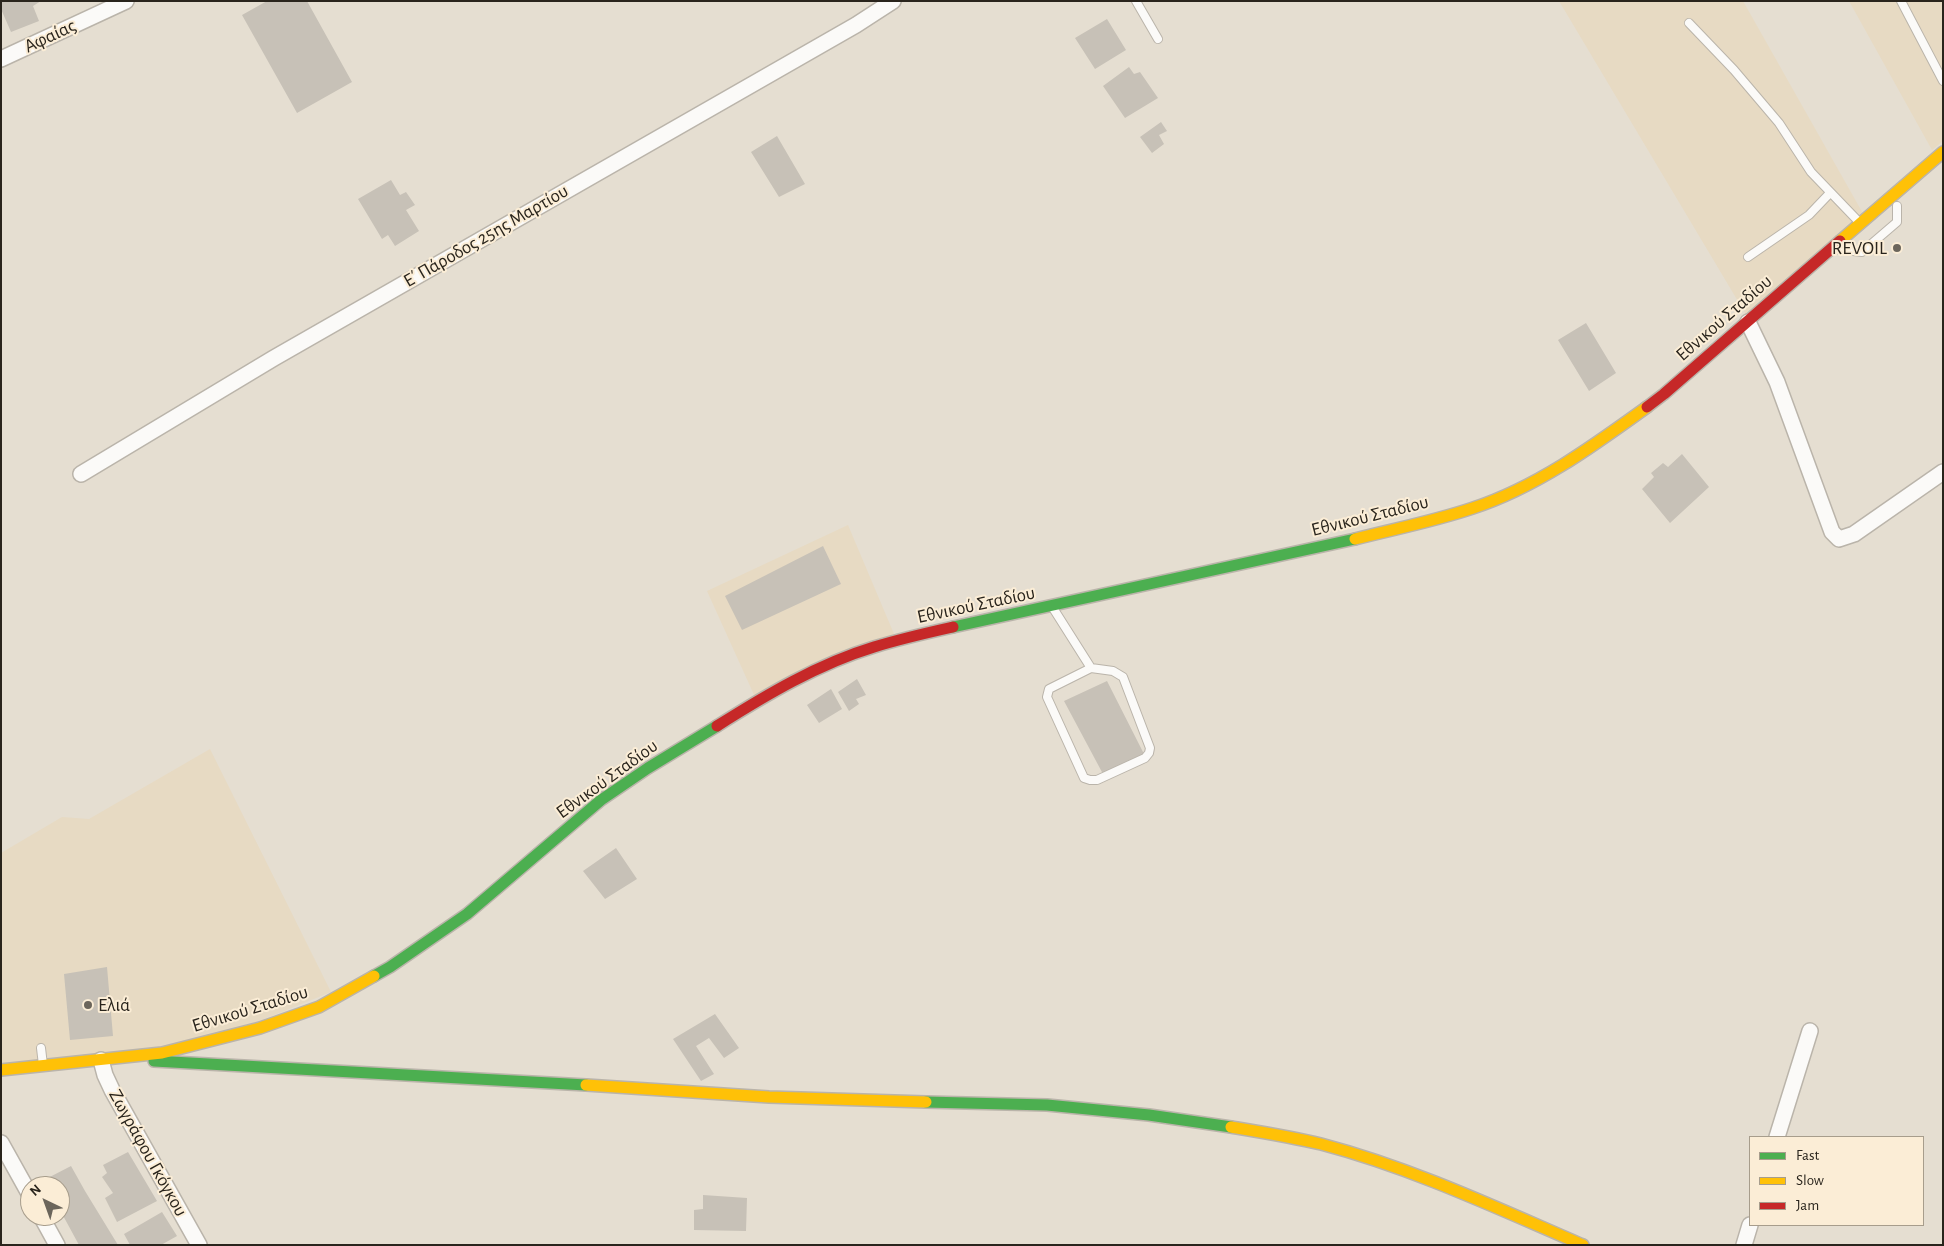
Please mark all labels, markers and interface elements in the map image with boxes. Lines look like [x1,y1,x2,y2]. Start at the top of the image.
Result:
street label: Αφαίας [20,14,80,58]
street label: Ε΄ Πάροδος 25ης Μαρτίου [399,179,573,293]
place label: REVOIL [1832,237,1887,259]
marker: REVOIL [1891,242,1903,254]
street label: Εθνικού Σταδίου [1671,270,1777,366]
street label: Εθνικού Σταδίου [1309,490,1431,542]
street label: Εθνικού Σταδίου [915,581,1037,629]
street label: Εθνικού Σταδίου [552,734,662,824]
street label: Εθνικού Σταδίου [189,981,311,1037]
place label: Ελιά [98,994,130,1016]
marker: Ελιά [82,999,94,1011]
street label: Ζωγράφου Γκόγκου [104,1085,192,1221]
legend [1749,1136,1924,1226]
text: Fast [1796,1148,1819,1163]
text: Slow [1796,1173,1824,1188]
north arrow [20,1176,70,1226]
text: N [27,1182,44,1199]
text: Jam [1796,1198,1819,1213]

